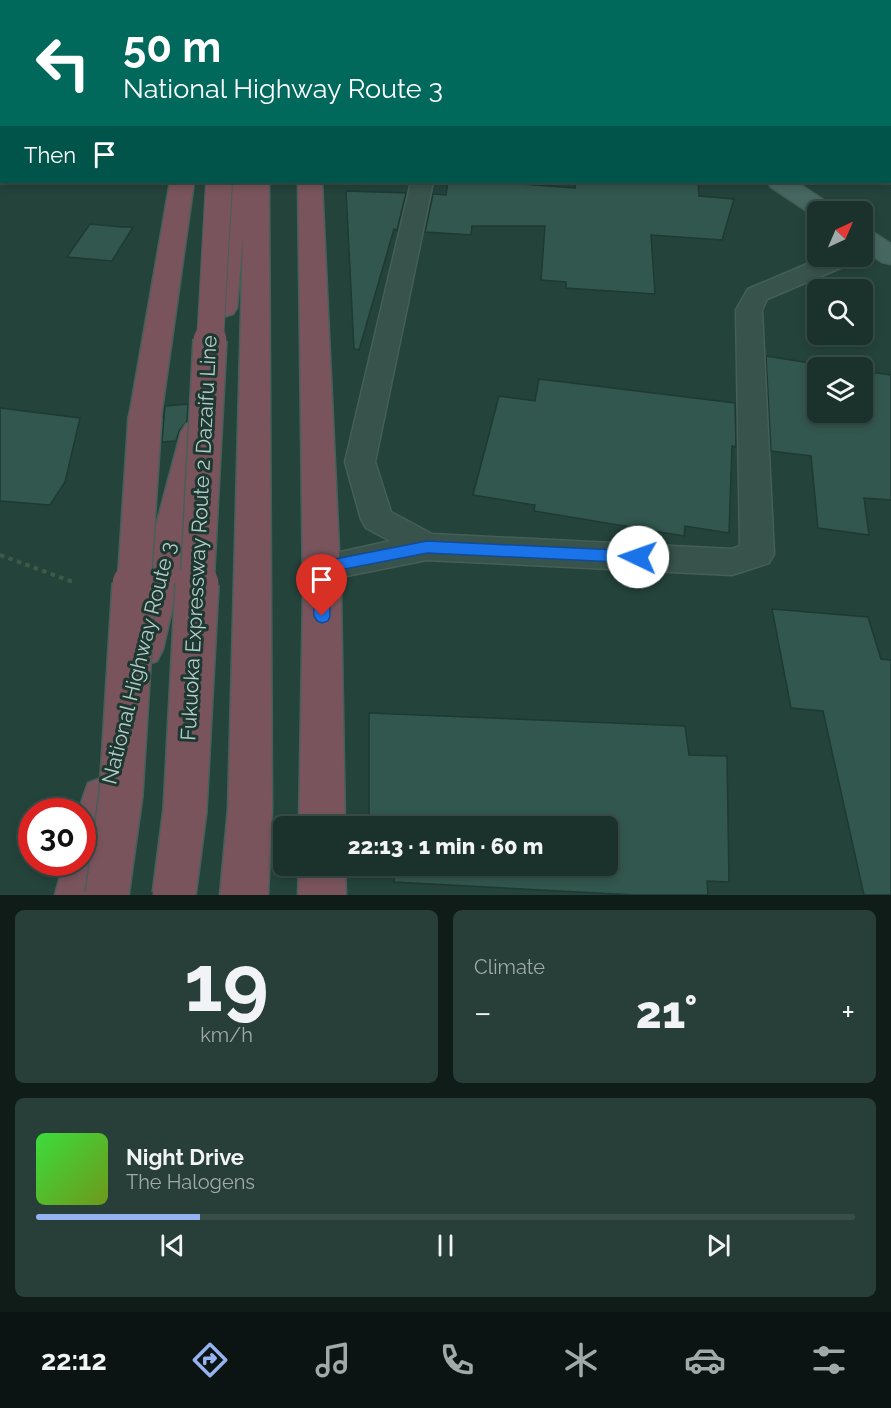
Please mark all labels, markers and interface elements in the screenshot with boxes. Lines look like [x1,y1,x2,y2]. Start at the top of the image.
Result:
text: 50 m [123,23,221,72]
icon: left [24,24,102,102]
text: National Highway Route 3 [123,73,443,104]
icon: arrive [88,138,121,171]
text: Then [24,142,76,168]
north arrow [807,201,873,267]
map controls [807,201,873,423]
button: search [807,279,873,345]
street label: Fukuoka Expressway Route 2 Dazaifu Line [175,335,222,741]
button: layers [807,357,873,423]
position arrow [606,525,670,589]
street label: National Highway Route 3 [96,539,181,787]
pin [296,554,347,616]
icon: arrive [305,563,338,596]
speed limit sign: 30 [18,798,96,876]
text: 22:13 · 1 min · 60 m [348,833,543,859]
text: 19 [184,938,269,1029]
text: Climate [474,955,545,979]
text: 21° [636,986,697,1039]
text: − [474,993,492,1032]
text: + [841,993,855,1032]
text: km/h [200,1023,253,1047]
text: Night Drive [126,1144,244,1170]
text: The Halogens [126,1170,255,1194]
icon: previous [156,1229,189,1262]
icon: pause [429,1229,462,1262]
icon: next [702,1229,735,1262]
icon: directions [189,1339,231,1381]
icon: music [312,1339,354,1381]
icon: phone [436,1339,478,1381]
icon: climate [560,1339,602,1381]
icon: car [684,1339,726,1381]
icon: filters [808,1339,850,1381]
text: 22:12 [41,1345,107,1376]

